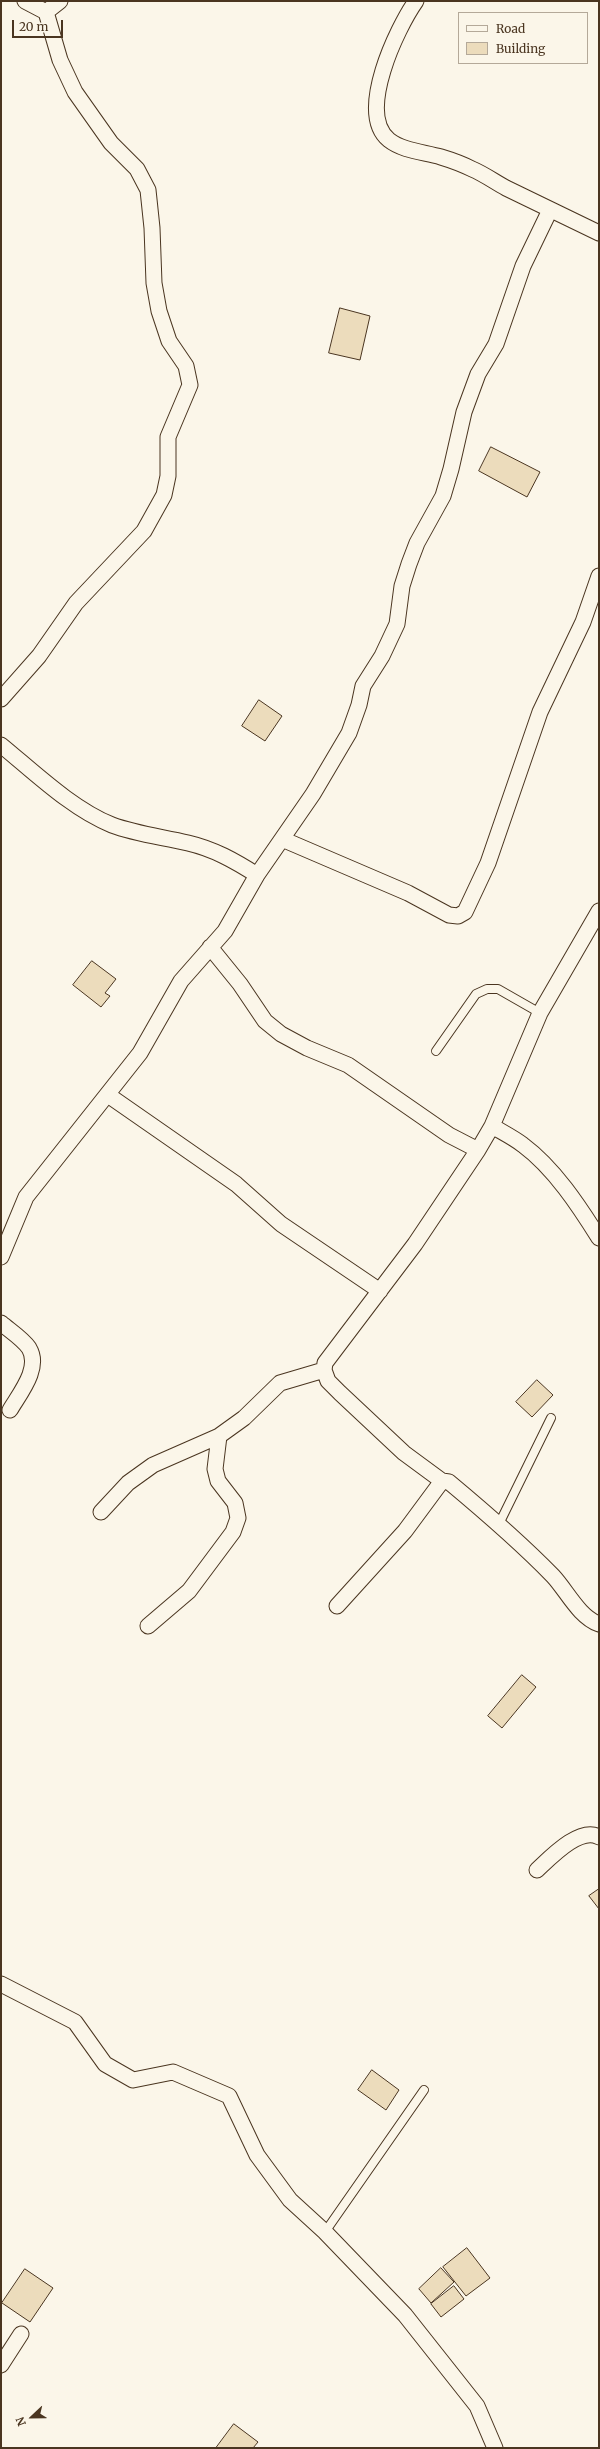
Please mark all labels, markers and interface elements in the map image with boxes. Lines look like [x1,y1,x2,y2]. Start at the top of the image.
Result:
scale bar [14,12,65,38]
legend [458,12,588,64]
text: 20 m [19,19,48,34]
text: Road [496,21,525,36]
text: Building [496,41,545,56]
north arrow [12,2397,52,2437]
text: N [13,2415,29,2428]

